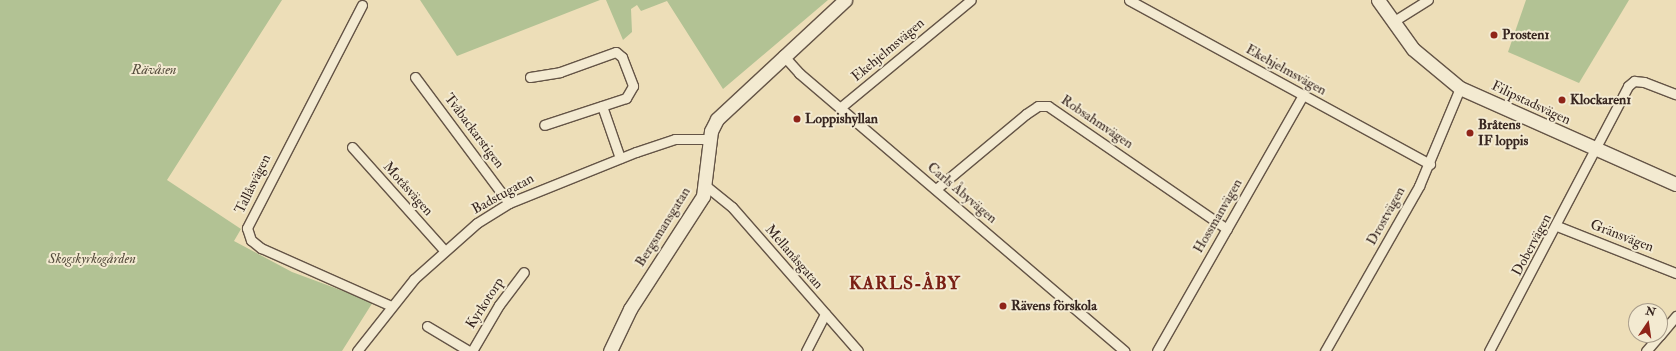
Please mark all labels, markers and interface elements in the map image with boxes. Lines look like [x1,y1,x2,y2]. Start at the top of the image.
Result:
street label: Ekehjelmsvägen [848,15,928,85]
place label: Prosten1 [1502,27,1549,43]
marker: Prosten1 [1489,30,1499,40]
street label: Ekehjelmsvägen [1243,41,1329,99]
park label: Rävåsen [132,62,176,78]
street label: Filipstadsvägen [1489,77,1573,129]
street label: Tvåbackarstigen [440,90,508,172]
street label: Robsahmvägen [1058,92,1136,152]
place label: Klockaren1 [1570,92,1631,108]
marker: Klockaren1 [1557,95,1567,105]
place label: Loppishyllan [805,111,878,127]
marker: Loppishyllan [792,114,802,124]
place label: Bråtens IF loppis [1478,117,1528,150]
marker: Bråtens IF loppis [1465,128,1475,138]
street label: Tallåsvägen [231,152,275,216]
street label: Motåsvägen [379,159,437,219]
street label: Carls Åbyvägen [924,159,1000,227]
street label: Badstugatan [469,170,537,218]
street label: Hossmanvägen [1190,176,1246,256]
street label: Bergsmansgatan [632,184,694,270]
street label: Drostvägen [1363,184,1409,248]
street label: Dobervägen [1509,211,1555,279]
street label: Gränsvägen [1588,216,1656,256]
street label: Mellanåsgatan [761,221,827,293]
park label: Skogskyrkogården [48,251,136,267]
district label: KARLS-ÅBY [849,273,961,295]
street label: Kyrkotorp [462,274,508,332]
place label: Rävens förskola [1011,298,1097,314]
marker: Rävens förskola [998,301,1008,311]
north arrow [1628,303,1668,343]
text: N [1644,304,1657,319]

